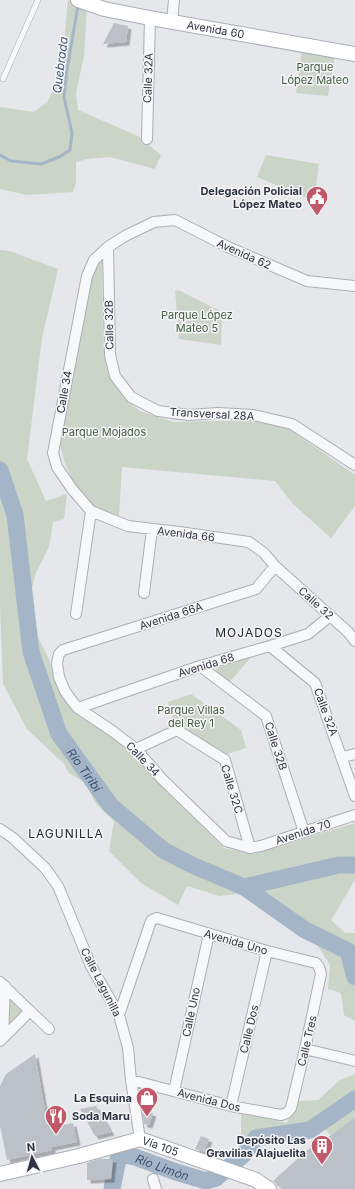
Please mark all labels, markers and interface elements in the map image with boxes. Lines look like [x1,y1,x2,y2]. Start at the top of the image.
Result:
street label: Avenida 60 [186,18,246,41]
water label: Quebrada [49,36,71,94]
street label: Calle 32A [140,52,156,103]
park label: Parque López Mateo [281,60,349,87]
place label: Delegación Policial López Mateo [200,184,302,211]
public building icon: Delegación Policial López Mateo [304,184,330,217]
street label: Avenida 62 [215,236,273,272]
street label: Calle 32B [102,300,116,350]
park label: Parque López Mateo 5 [161,308,233,335]
street label: Calle 34 [53,370,75,414]
street label: Transversal 28A [169,405,255,423]
park label: Parque Mojados [62,425,146,439]
street label: Avenida 66 [156,524,216,545]
street label: Calle 32 [296,584,336,622]
street label: Avenida 66A [138,599,205,633]
district label: MOJADOS [215,625,283,640]
street label: Avenida 68 [176,650,236,680]
street label: Calle 32A [311,686,341,738]
park label: Parque Villas del Rey 1 [157,703,225,730]
street label: Calle 32B [262,720,290,772]
street label: Calle 34 [123,739,163,779]
water label: Río Tiribí [64,745,106,795]
street label: Calle 32C [218,763,246,815]
street label: Avenida 70 [274,816,333,848]
district label: LAGUNILLA [28,826,104,841]
street label: Avenida Uno [202,926,270,958]
street label: Calle Lagunilla [78,945,124,1019]
street label: Calle Uno [179,986,203,1038]
street label: Calle Dos [237,1003,261,1055]
street label: Calle Tres [294,1014,320,1068]
shop icon: La Esquina [134,1085,160,1118]
street label: Avenida Dos [176,1085,242,1115]
place label: La Esquina [74,1091,132,1105]
restaurant icon: Soda Maru [43,1103,69,1136]
place label: Soda Maru [72,1109,130,1123]
street label: Vía 105 [140,1133,181,1159]
place label: Depósito Las Gravilias Alajuelita [206,1133,306,1160]
building icon: Depósito Las Gravilias Alajuelita [309,1133,335,1166]
north arrow [12,1137,52,1177]
text: N [26,1140,36,1154]
water label: Río Limón [134,1150,191,1183]

